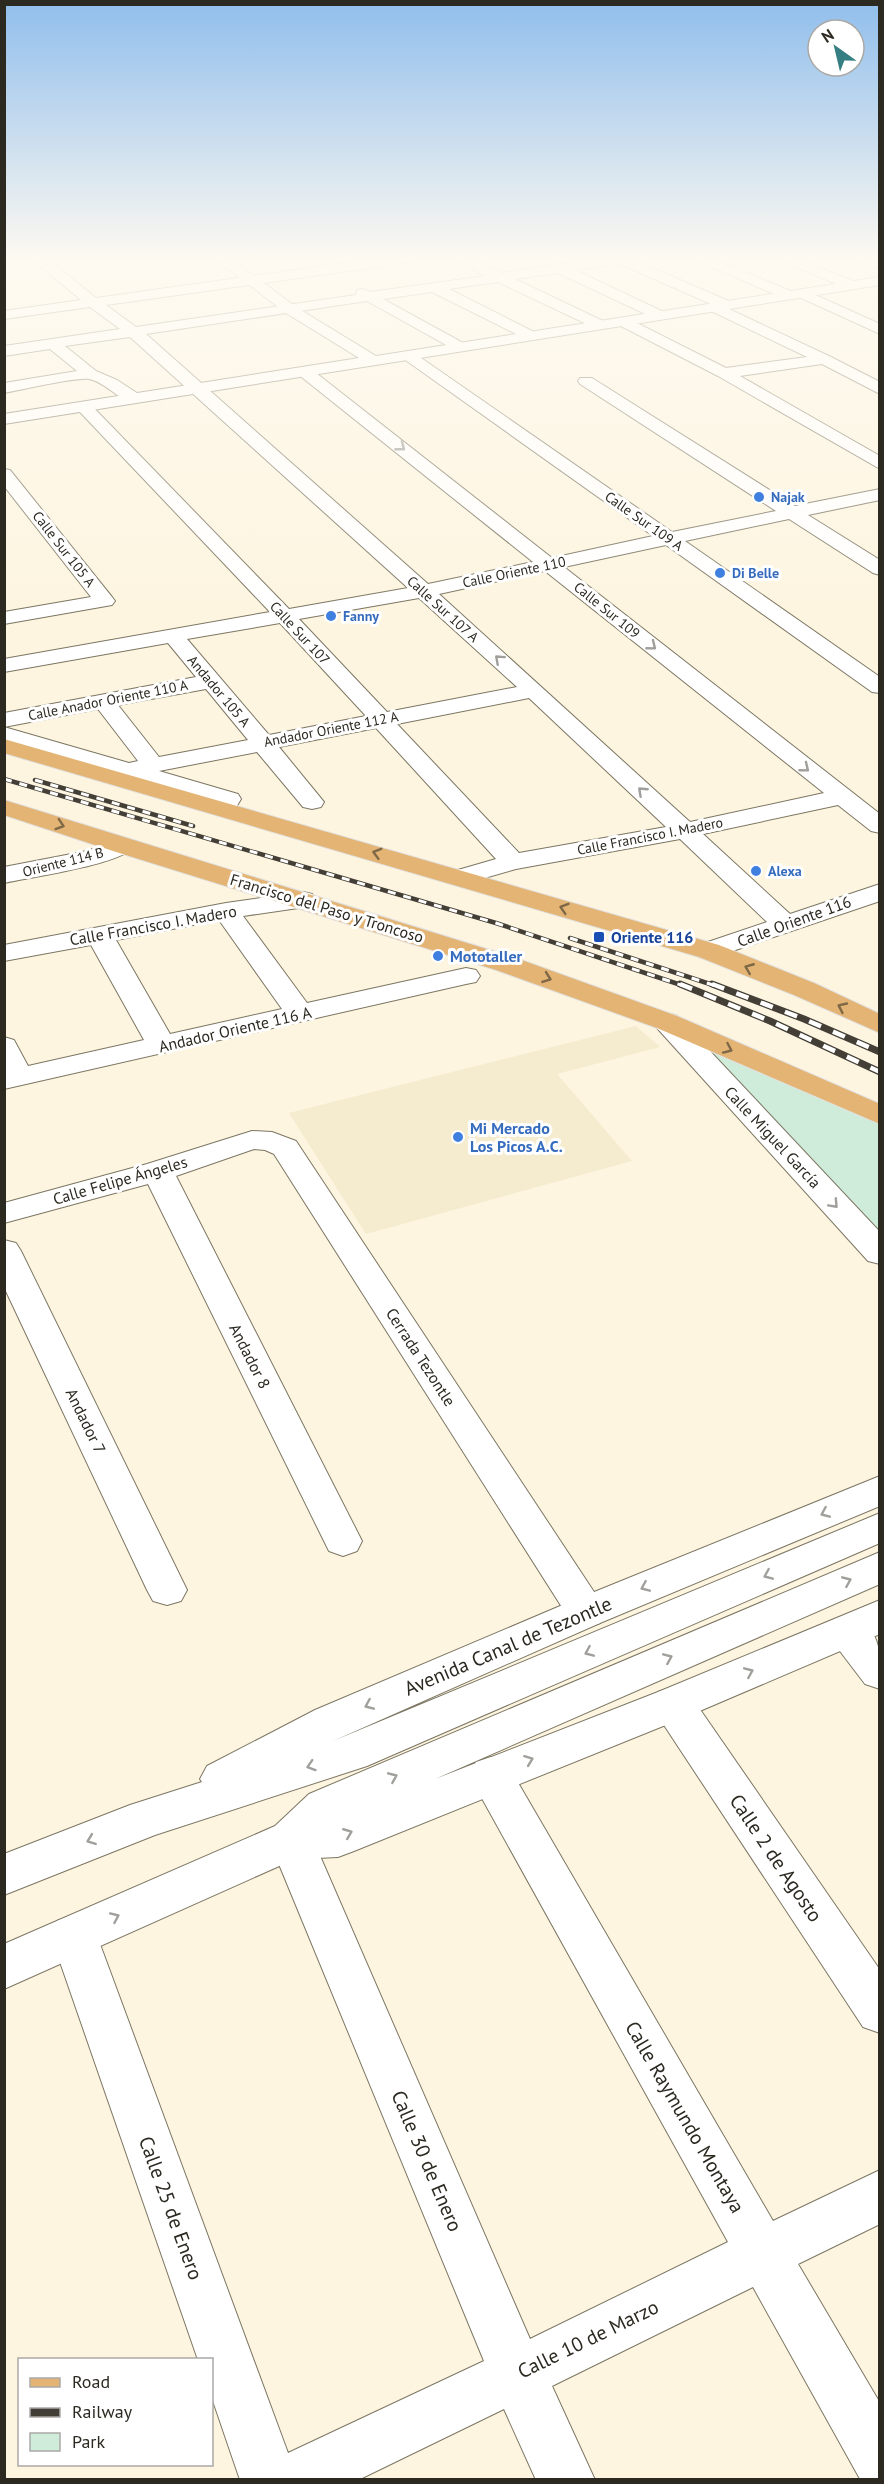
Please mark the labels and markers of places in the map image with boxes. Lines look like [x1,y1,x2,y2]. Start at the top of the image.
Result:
place label: Najak [771,488,805,506]
marker: Najak [752,490,766,504]
place label: Di Belle [732,564,779,582]
marker: Di Belle [713,566,727,580]
place label: Fanny [343,607,379,625]
marker: Fanny [324,609,338,623]
place label: Alexa [768,862,802,880]
marker: Alexa [749,864,763,878]
place label: Oriente 116 [611,927,693,947]
marker: Oriente 116 [592,930,606,944]
place label: Mototaller [450,946,523,966]
marker: Mototaller [431,949,445,963]
place label: Mi Mercado Los Picos A.C. [470,1118,563,1156]
marker: Mi Mercado Los Picos A.C. [451,1130,465,1144]

